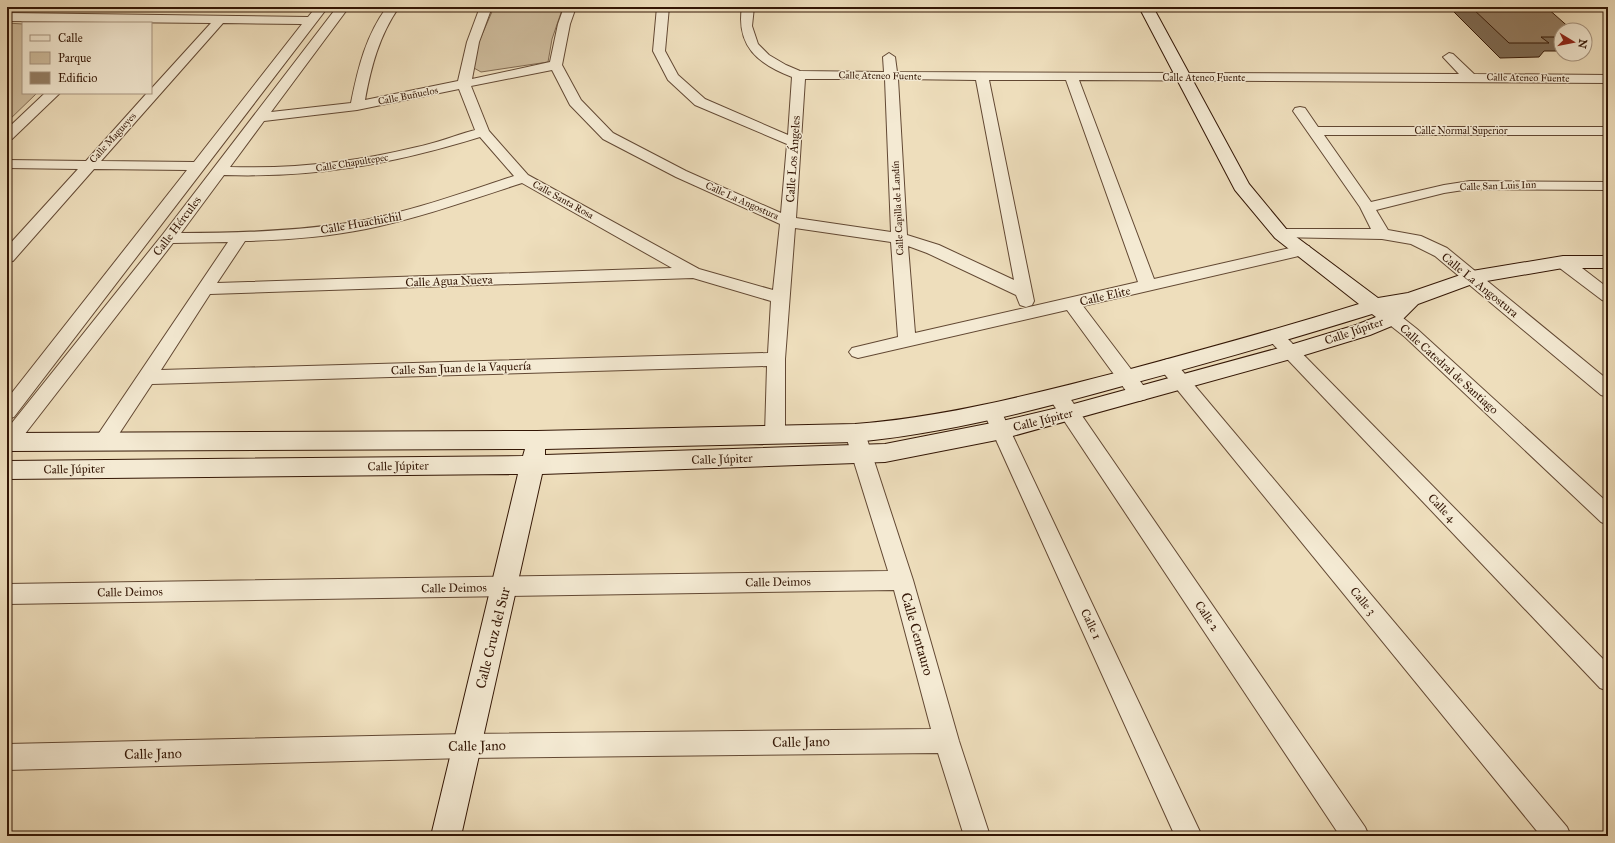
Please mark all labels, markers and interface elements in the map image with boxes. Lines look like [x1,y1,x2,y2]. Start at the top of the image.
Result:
legend [22,22,152,94]
north arrow [1553,22,1593,62]
text: Calle [58,31,83,45]
text: N [1575,38,1590,50]
text: Parque [58,51,91,66]
street label: Calle Ateneo Fuente [838,69,922,83]
text: Edificio [58,71,97,85]
street label: Calle Ateneo Fuente [1486,71,1570,85]
street label: Calle Ateneo Fuente [1163,72,1245,84]
street label: Calle Buñuelos [377,84,439,108]
street label: Calle Magueyes [87,110,139,166]
street label: Calle Los Ángeles [782,115,804,203]
street label: Calle Normal Superior [1415,125,1508,137]
street label: Calle Chapultepec [315,151,389,175]
street label: Calle Capilla de Landín [889,160,906,256]
street label: Calle Santa Rosa [530,178,596,222]
street label: Calle La Angostura [704,179,781,223]
street label: Calle San Luis Inn [1459,179,1537,193]
street label: Calle Hércules [150,193,204,259]
street label: Calle Huachichil [319,209,403,237]
street label: Calle La Angostura [1438,250,1522,322]
street label: Calle Agua Nueva [405,272,494,291]
street label: Calle Elite [1078,283,1132,309]
street label: Calle Júpiter [1323,314,1386,349]
street label: Calle Catedral de Santiago [1396,321,1501,418]
street label: Calle San Juan de la Vaquería [391,359,532,378]
street label: Calle Júpiter [1012,406,1075,435]
street label: Calle Júpiter [691,451,753,468]
street label: Calle Júpiter [367,458,429,475]
street label: Calle Júpiter [43,461,105,478]
street label: Calle 4 [1425,491,1459,525]
street label: Calle Deimos [745,574,811,590]
street label: Calle Deimos [421,580,487,596]
street label: Calle Deimos [97,584,163,600]
street label: Calle 3 [1347,584,1379,618]
street label: Calle Cruz del Sur [472,585,514,691]
street label: Calle Centauro [897,591,937,677]
street label: Calle 2 [1192,598,1222,634]
street label: Calle 1 [1078,607,1104,642]
street label: Calle Jano [772,733,830,752]
street label: Calle Jano [448,737,506,756]
street label: Calle Jano [124,745,182,764]

